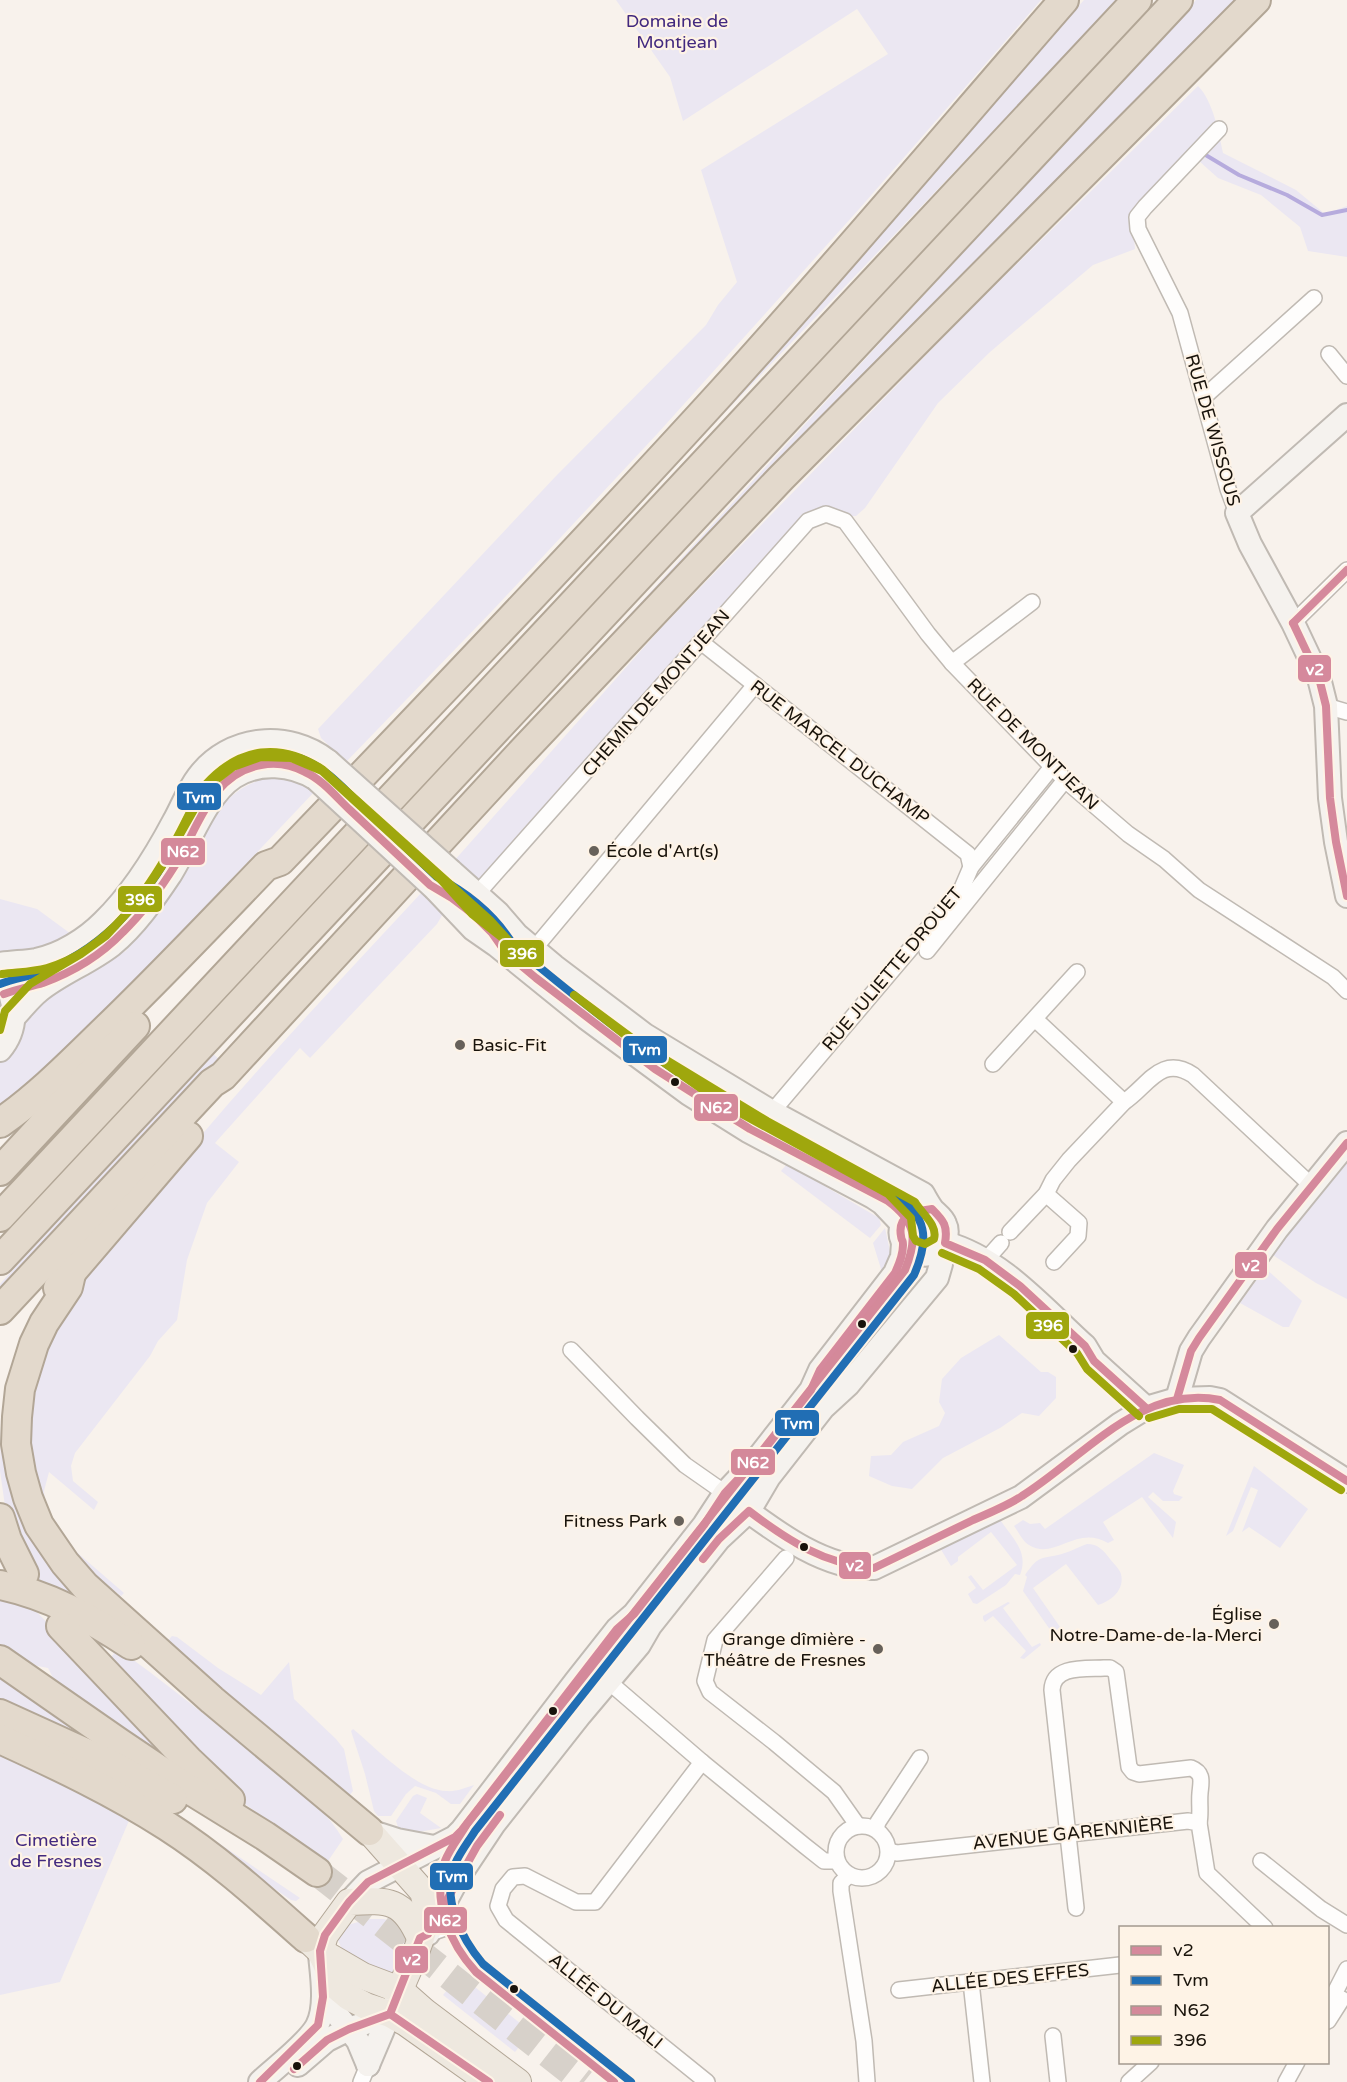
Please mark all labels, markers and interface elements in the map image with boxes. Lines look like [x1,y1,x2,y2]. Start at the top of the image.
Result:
park label: Domaine de Montjean [626,10,728,53]
street label: RUE DE WISSOUS [1181,351,1245,509]
street label: CHEMIN DE MONTJEAN [577,605,735,781]
line badge: v2 [1297,654,1332,683]
text: v2 [1306,660,1324,680]
street label: RUE DE MONTJEAN [962,673,1104,815]
street label: RUE MARCEL DUCHAMP [746,675,934,829]
line badge: Tvm [176,782,222,811]
text: Tvm [182,788,215,808]
line badge: N62 [160,837,206,866]
place label: École d'Art(s) [606,840,719,862]
text: N62 [167,842,199,862]
marker: École d'Art(s) [587,844,601,858]
street label: RUE JULIETTE DROUET [817,883,967,1055]
line badge: 396 [117,885,163,913]
text: 396 [125,890,155,910]
line badge: 396 [499,939,545,968]
text: 396 [507,944,537,964]
place label: Basic-Fit [472,1034,547,1056]
line badge: Tvm [622,1035,668,1064]
marker: Basic-Fit [453,1038,467,1052]
text: Tvm [628,1040,661,1060]
unlabelled marker [669,1076,681,1088]
line badge: N62 [693,1093,739,1122]
text: N62 [700,1098,732,1118]
line badge: v2 [1234,1251,1268,1279]
text: v2 [1242,1256,1260,1276]
line badge: 396 [1025,1311,1070,1340]
text: 396 [1033,1316,1063,1336]
unlabelled marker [856,1318,868,1330]
unlabelled marker [1067,1343,1079,1355]
line badge: Tvm [774,1409,820,1437]
text: Tvm [780,1414,813,1434]
line badge: N62 [730,1448,776,1476]
text: N62 [737,1453,769,1473]
place label: Fitness Park [563,1510,667,1532]
marker: Fitness Park [672,1514,686,1528]
unlabelled marker [798,1541,810,1553]
line badge: v2 [838,1551,872,1580]
text: v2 [846,1556,864,1576]
place label: Église Notre-Dame-de-la-Merci [1050,1603,1262,1646]
marker: Église Notre-Dame-de-la-Merci [1267,1617,1281,1631]
place label: Grange dîmière - Théâtre de Fresnes [704,1628,866,1671]
marker: Grange dîmière - Théâtre de Fresnes [871,1642,885,1656]
unlabelled marker [547,1705,559,1717]
street label: AVENUE GARENNIÈRE [971,1811,1175,1855]
park label: Cimetière de Fresnes [10,1829,102,1872]
line badge: Tvm [429,1862,474,1891]
text: Tvm [435,1867,468,1887]
line badge: N62 [423,1906,468,1934]
text: N62 [429,1911,461,1931]
legend [1119,1926,1329,2064]
text: v2 [1173,1939,1194,1961]
line badge: v2 [394,1945,429,1974]
street label: ALLÉE DU MALI [545,1948,667,2054]
text: v2 [403,1950,421,1970]
street label: ALLÉE DES EFFES [930,1959,1090,1997]
text: Tvm [1173,1969,1209,1991]
unlabelled marker [508,1983,520,1995]
text: N62 [1173,1999,1210,2021]
text: 396 [1173,2029,1207,2051]
unlabelled marker [291,2060,303,2072]

